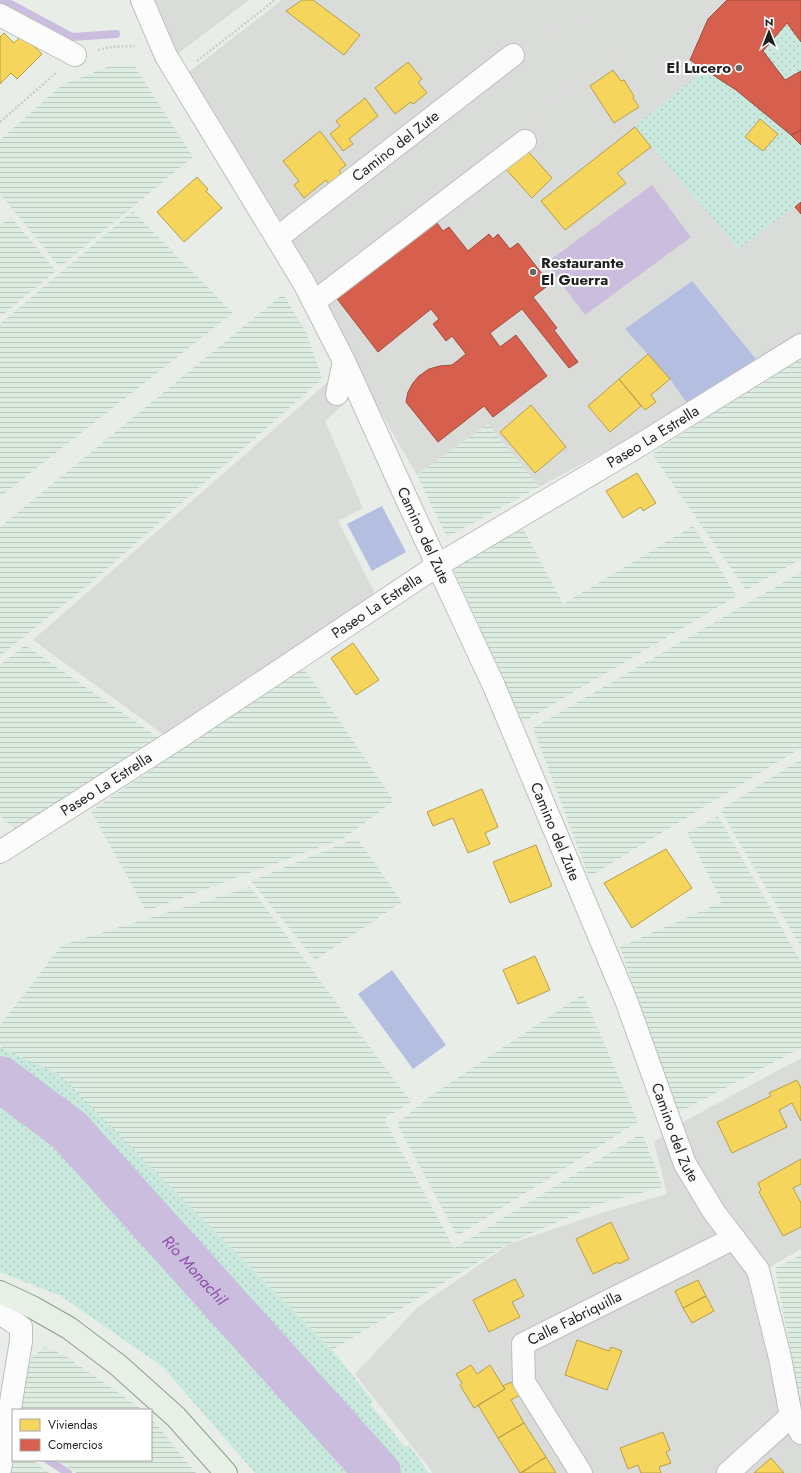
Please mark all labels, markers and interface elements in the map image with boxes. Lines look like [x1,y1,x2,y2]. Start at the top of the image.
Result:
north arrow [749,12,789,52]
text: N [765,14,773,30]
place label: El Lucero [666,57,731,79]
marker: El Lucero [734,63,744,73]
street label: Camino del Zute [347,105,444,187]
place label: Restaurante El Guerra [541,252,624,291]
marker: Restaurante El Guerra [528,267,538,277]
street label: Paseo La Estrella [603,400,703,473]
street label: Camino del Zute [392,483,456,588]
street label: Paseo La Estrella [327,568,426,644]
street label: Paseo La Estrella [56,747,156,822]
street label: Camino del Zute [525,779,586,884]
street label: Camino del Zute [646,1080,705,1187]
water label: Río Monachil [157,1230,233,1311]
street label: Calle Fabriquilla [523,1285,625,1351]
legend [12,1409,152,1461]
text: Viviendas [48,1416,98,1434]
text: Comercios [48,1436,103,1454]

